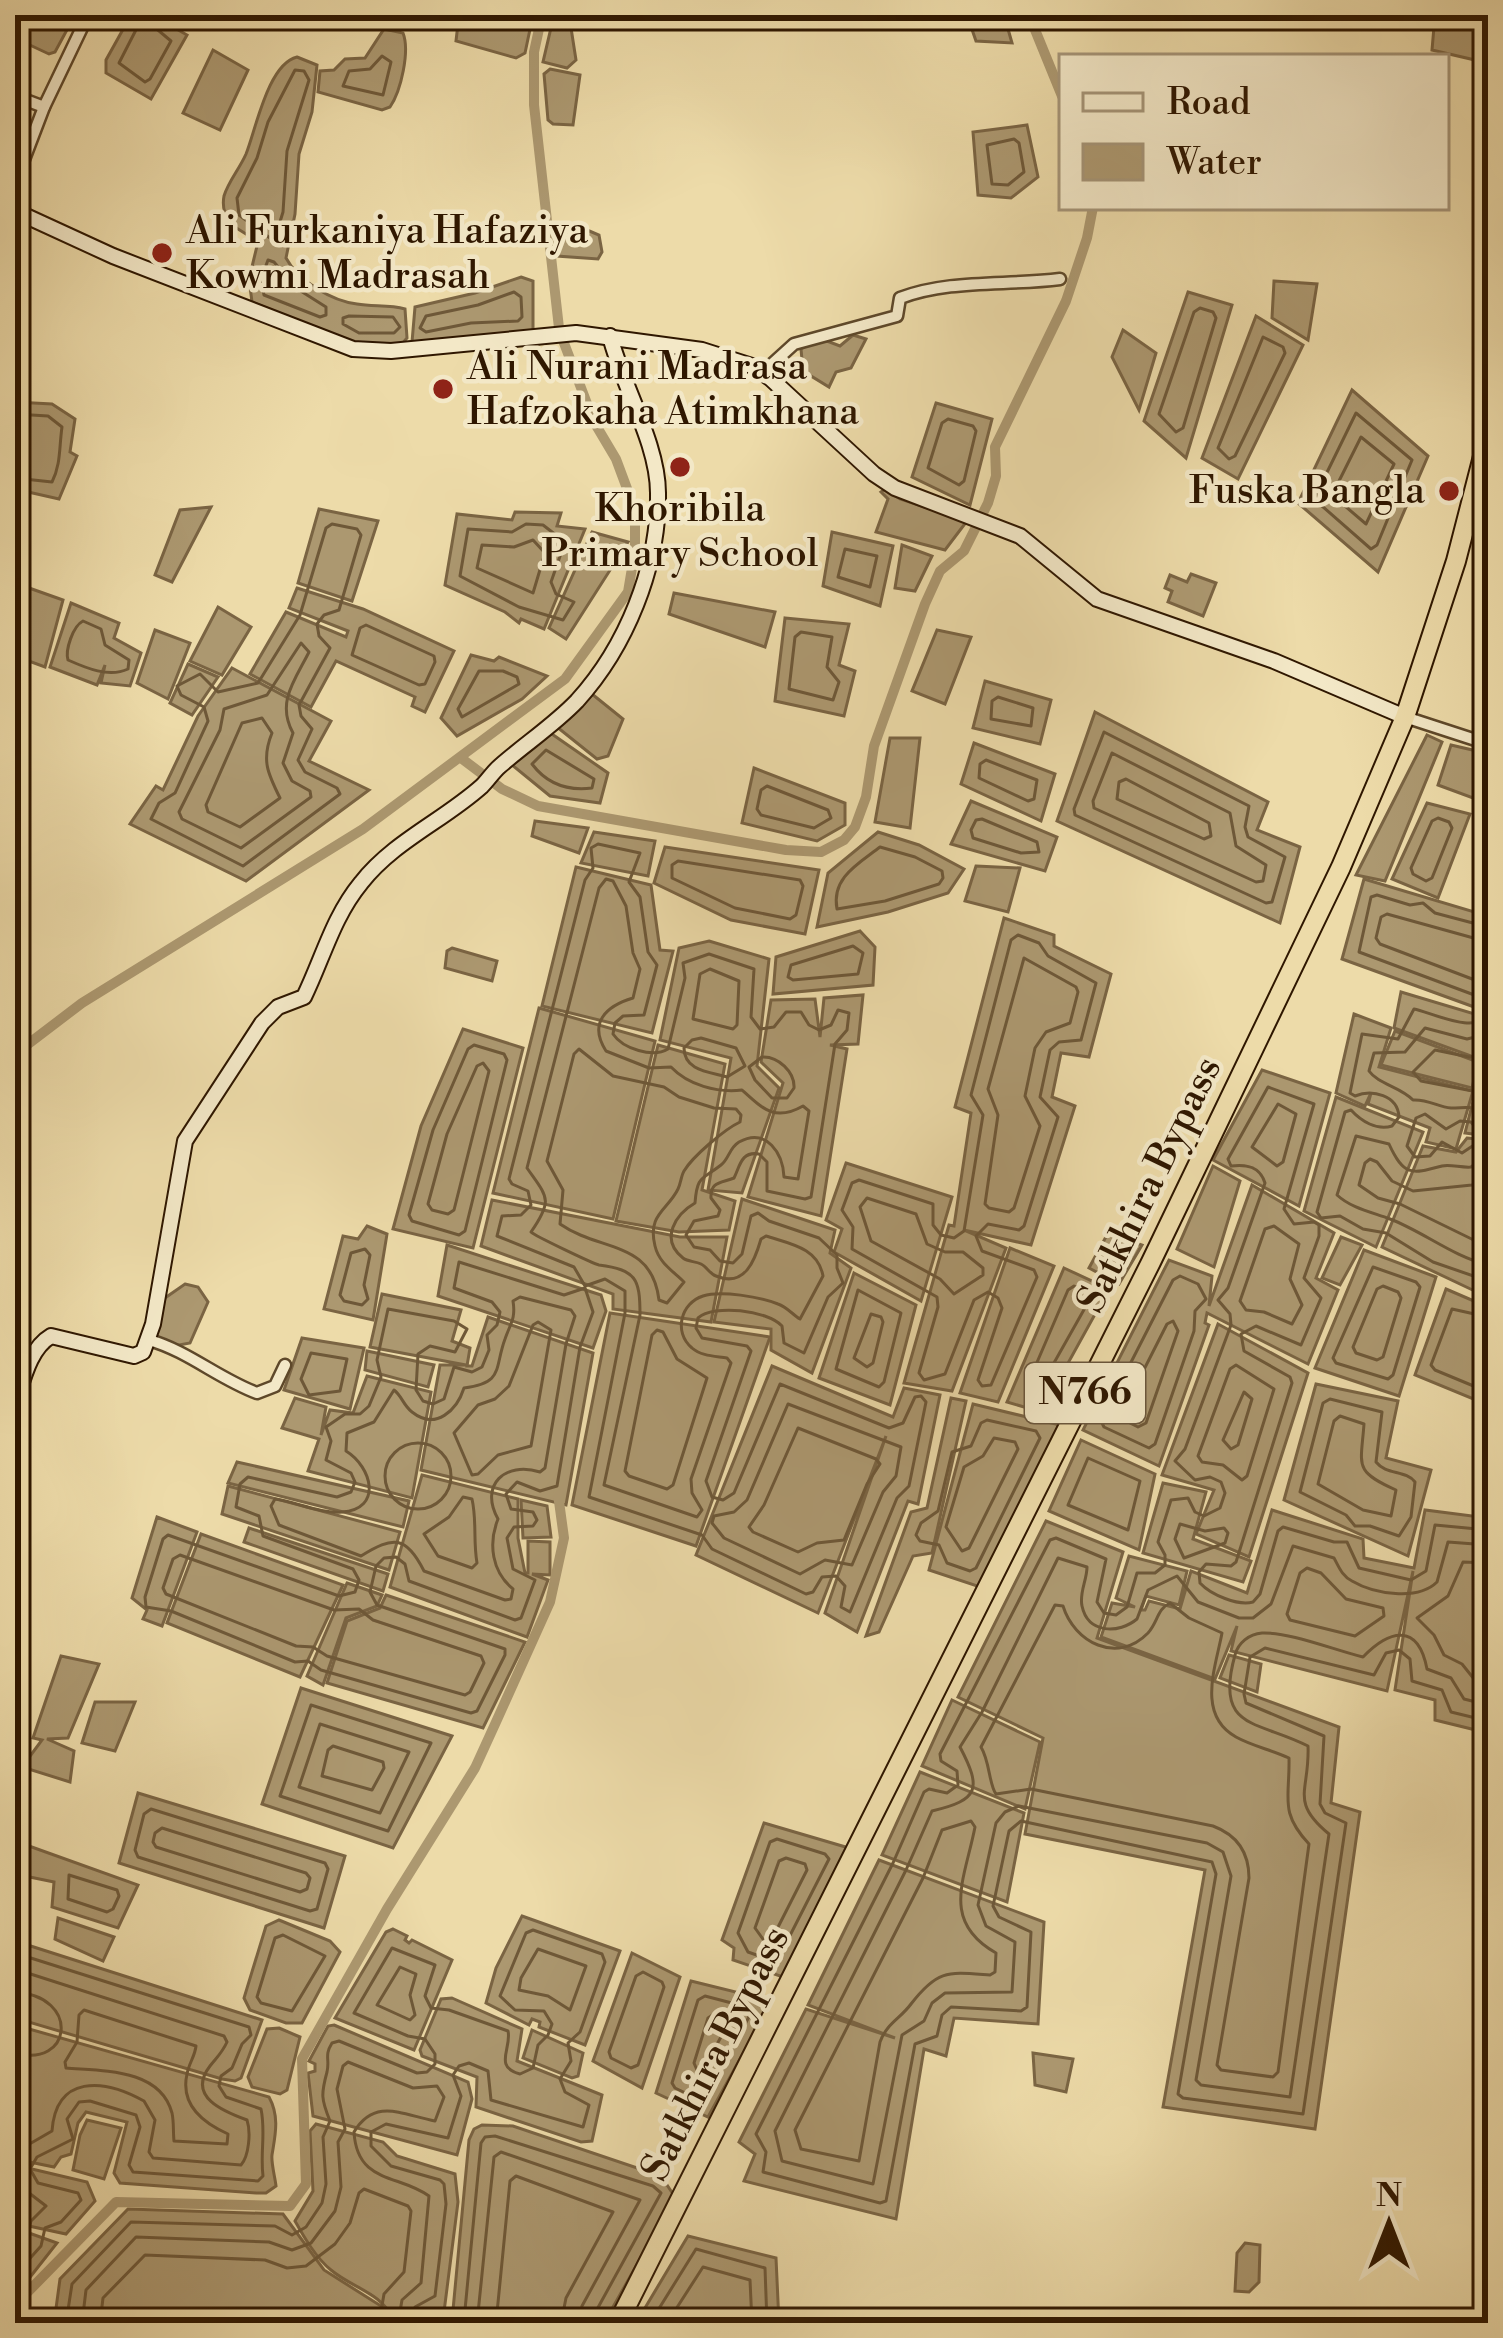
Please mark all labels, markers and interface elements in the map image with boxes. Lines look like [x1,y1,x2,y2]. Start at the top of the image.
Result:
legend [1059,54,1449,210]
text: Road [1167,81,1251,126]
text: Water [1166,141,1262,186]
place label: Ali Furkaniya Hafaziya Kowmi Madrasah [185,207,588,301]
marker: Ali Furkaniya Hafaziya Kowmi Madrasah [149,240,175,266]
place label: Ali Nurani Madrasa Hafzokaha Atimkhana [466,343,859,437]
marker: Ali Nurani Madrasa Hafzokaha Atimkhana [430,376,456,402]
marker: Khoribila Primary School [667,454,693,480]
place label: Fuska Bangla [1189,467,1425,516]
marker: Fuska Bangla [1436,478,1462,504]
place label: Khoribila Primary School [542,485,818,579]
street label: Satkhira Bypass [1067,1049,1233,1321]
road number: N766 [1025,1363,1145,1423]
street label: Satkhira Bypass [631,1919,801,2189]
north arrow [1329,2164,1449,2284]
text: N [1376,2176,1402,2217]

